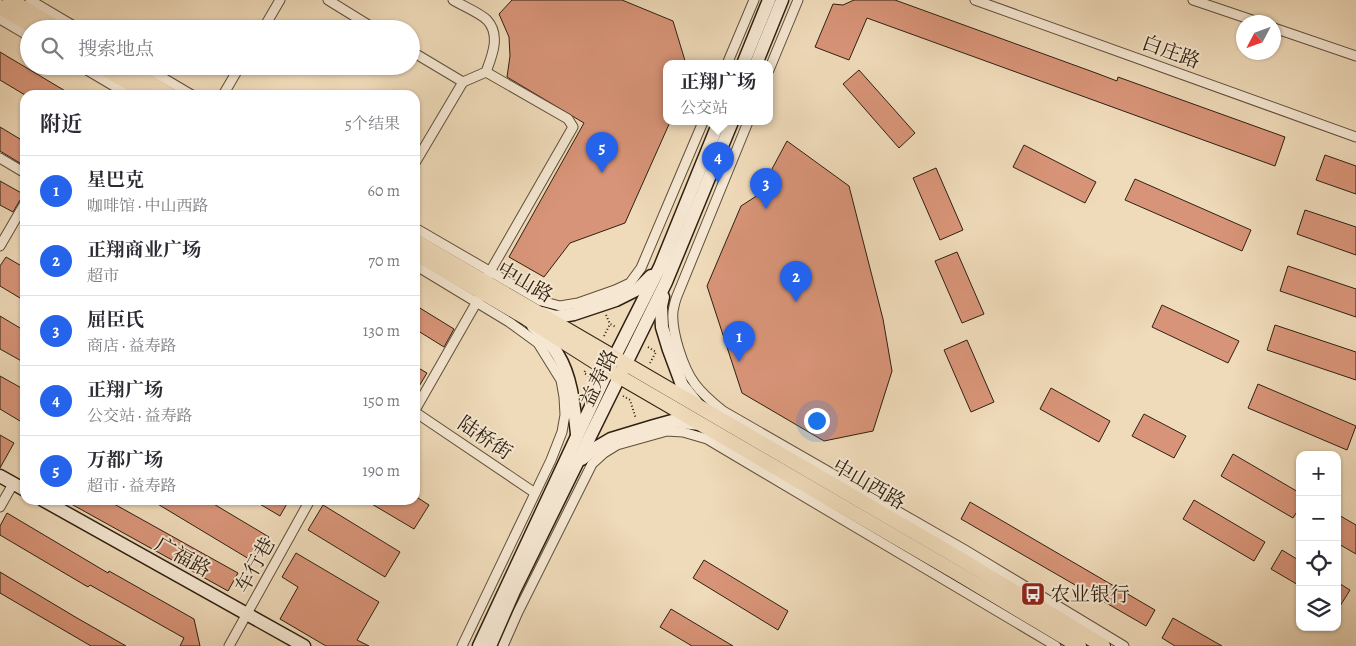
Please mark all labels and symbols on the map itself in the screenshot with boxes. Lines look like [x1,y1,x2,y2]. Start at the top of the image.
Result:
north arrow [1236,15,1281,60]
street label: 白庄路 [1138,29,1204,75]
pin: 5 [586,132,618,173]
pin: 4 [702,142,734,183]
pin: 3 [750,168,782,209]
street label: 中山路 [492,255,558,309]
pin: 2 [780,261,812,302]
pin: 1 [723,321,755,362]
street label: 益寿路 [574,345,624,411]
your location [804,408,830,434]
street label: 陆桥街 [453,410,517,466]
street label: 中山西路 [828,452,910,516]
street label: 广福路 [150,531,216,583]
street label: 车行巷 [229,532,281,598]
bus stop icon: 农业银行 [1020,581,1046,607]
place label: 农业银行 [1050,581,1130,608]

